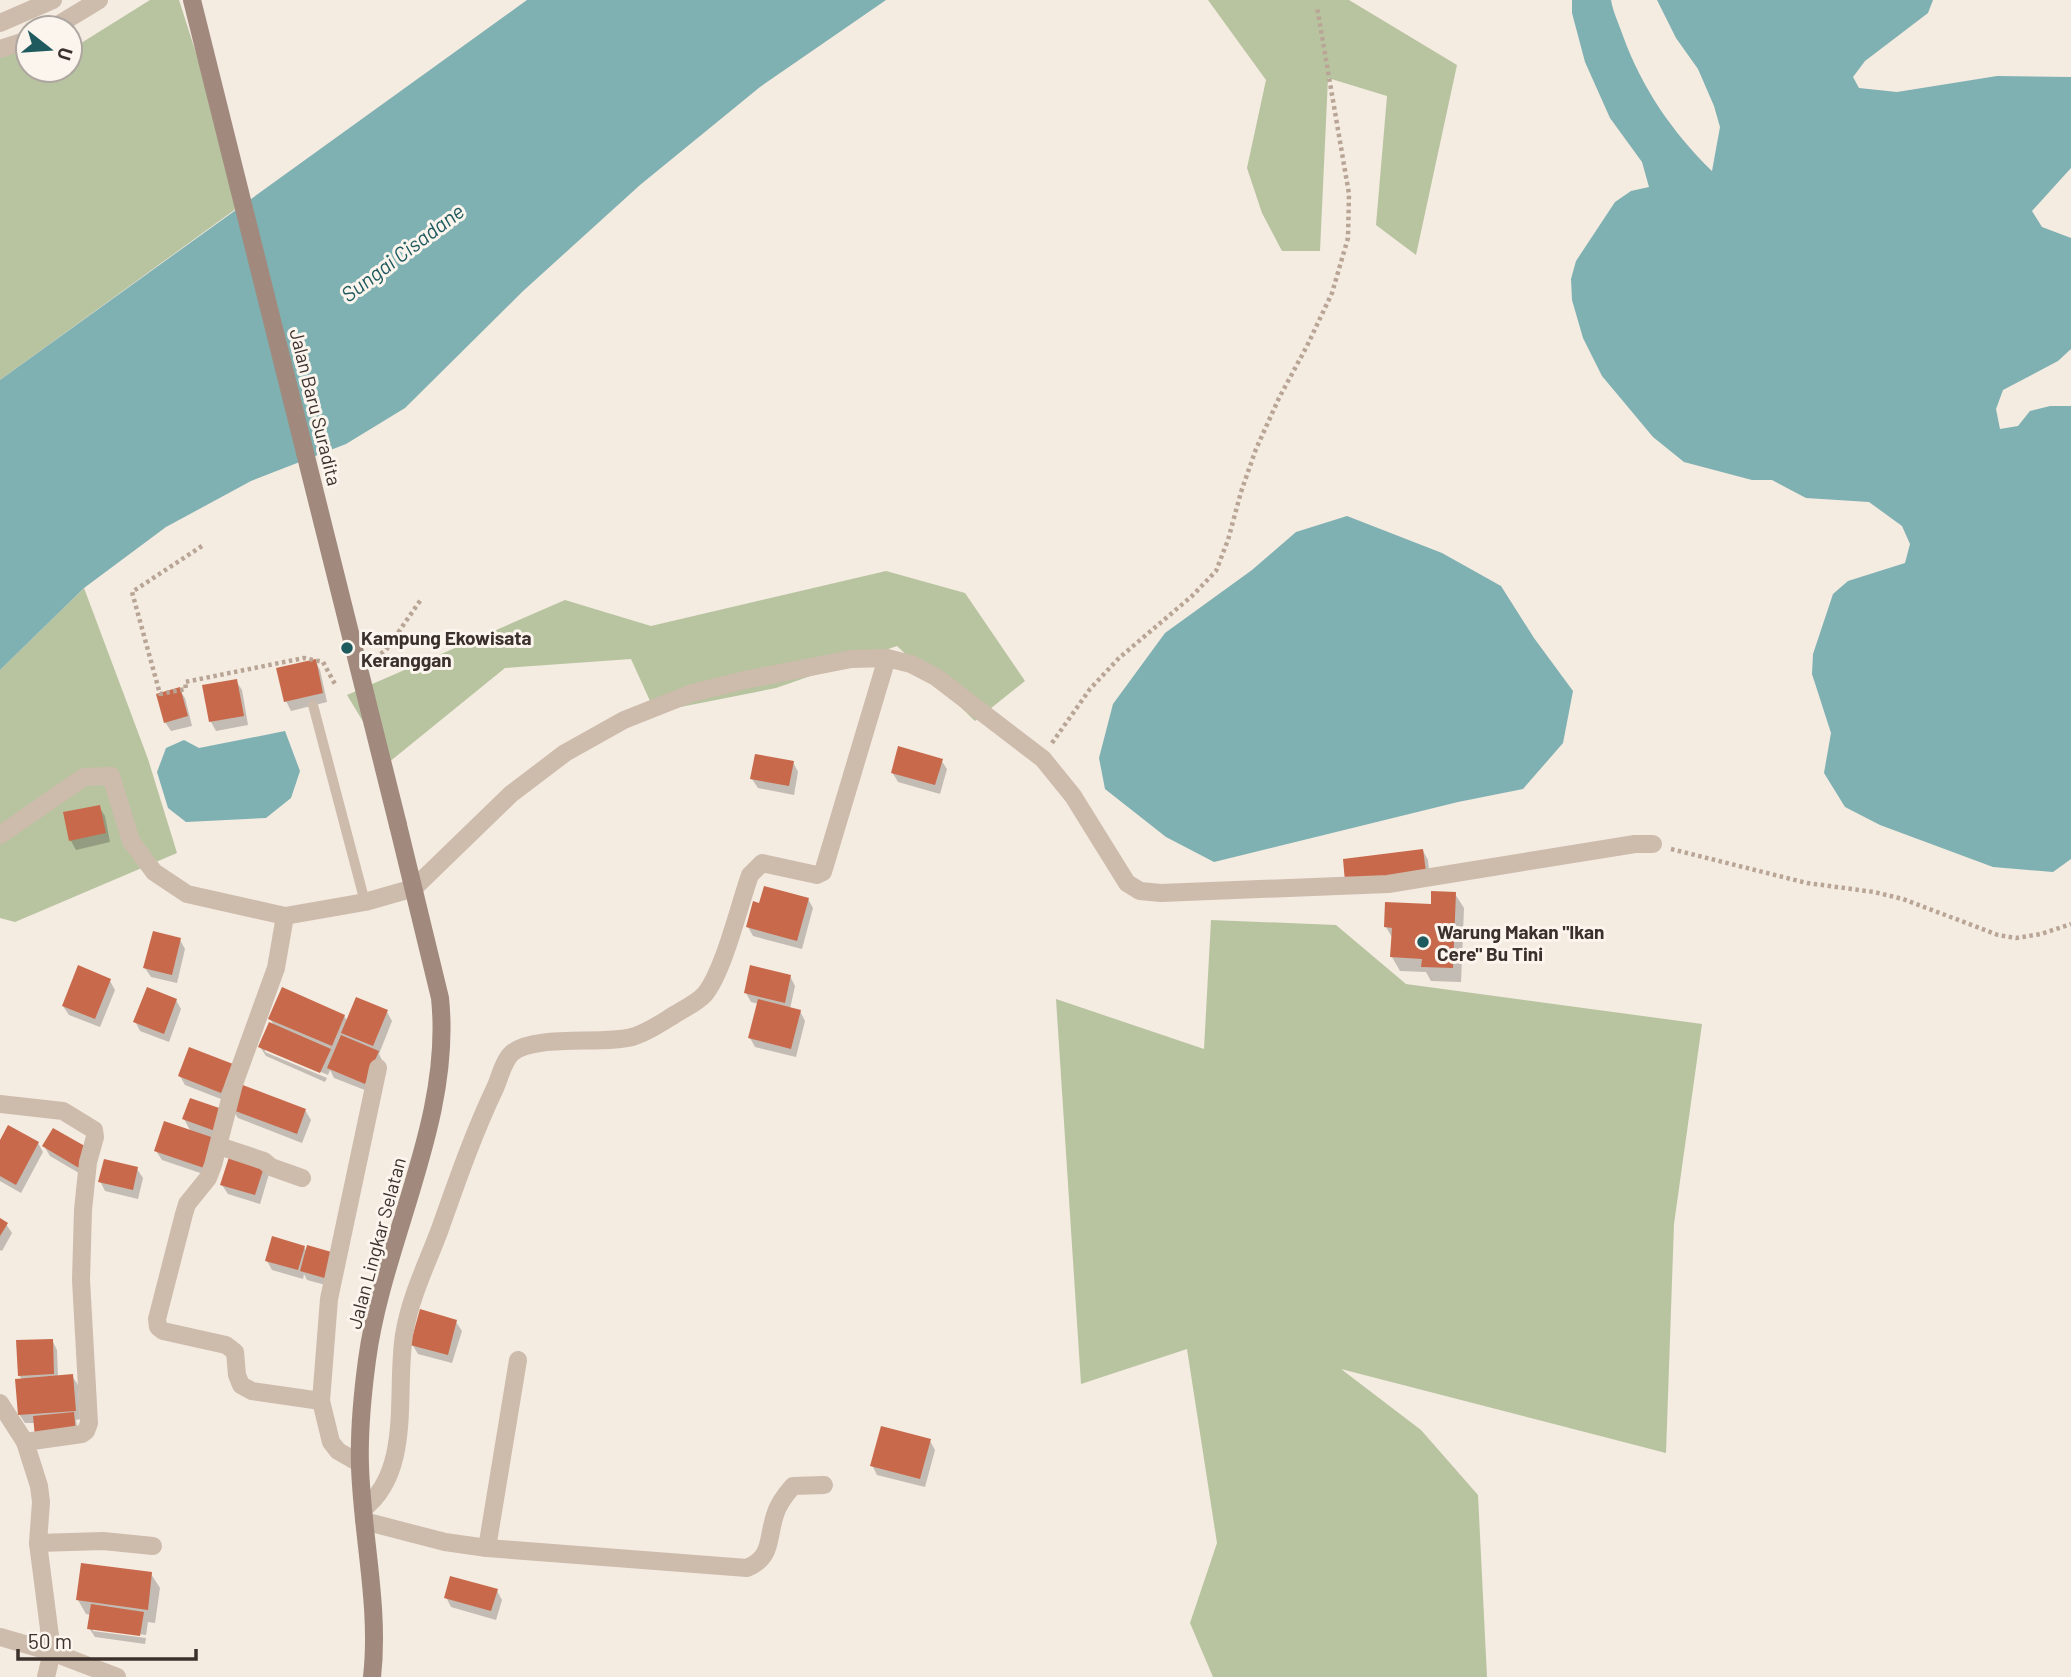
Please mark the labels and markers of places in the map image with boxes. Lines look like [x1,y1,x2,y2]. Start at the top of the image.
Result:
place label: Kampung Ekowisata Keranggan [361,626,531,671]
marker: Kampung Ekowisata Keranggan [339,640,355,656]
place label: Warung Makan "Ikan Cere" Bu Tini [1437,920,1604,965]
marker: Warung Makan "Ikan Cere" Bu Tini [1415,934,1431,950]

